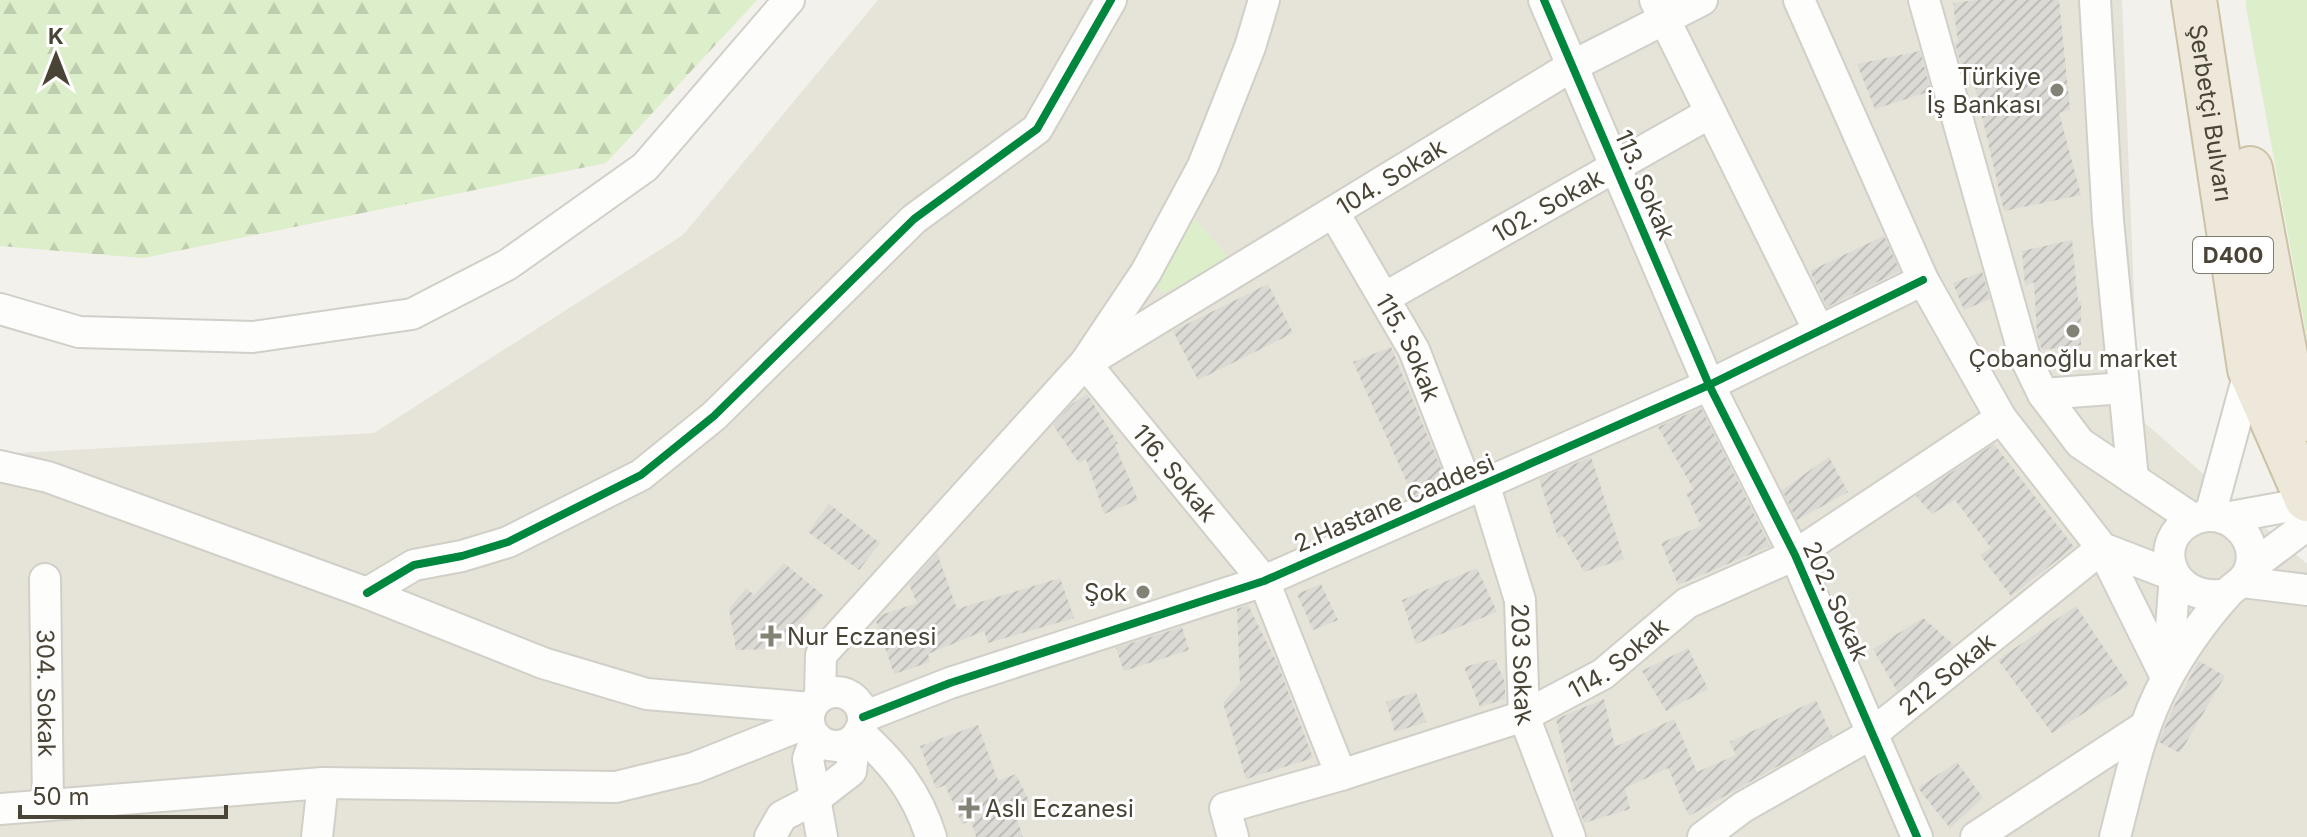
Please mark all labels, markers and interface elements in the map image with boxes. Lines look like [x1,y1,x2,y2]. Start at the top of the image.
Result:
north arrow [16,16,96,96]
street label: Şerbetçi Bulvarı [2183,22,2239,204]
text: K [48,23,64,49]
place label: Türkiye İş Bankası [1927,62,2041,119]
marker: Türkiye İş Bankası [2048,81,2066,99]
street label: 113. Sokak [1609,125,1681,245]
street label: 104. Sokak [1331,132,1451,221]
street label: 102. Sokak [1487,162,1608,248]
road number: D400 [2193,237,2273,273]
street label: 115. Sokak [1370,288,1447,405]
marker: Çobanoğlu market [2064,322,2082,340]
place label: Çobanoğlu market [1969,344,2178,373]
street label: 116. Sokak [1127,418,1223,527]
street label: 2.Hastane Caddesi [1289,448,1499,558]
street label: 202. Sokak [1797,537,1875,665]
place label: Şok [1084,578,1127,607]
marker: Şok [1134,583,1152,601]
street label: 203 Sokak [1506,603,1540,729]
street label: 114. Sokak [1563,611,1674,704]
place label: Nur Eczanesi [787,622,936,651]
street label: 212 Sokak [1892,626,2000,721]
marker: Nur Eczanesi [762,627,780,645]
street label: 304. Sokak [31,629,62,757]
scale bar [20,769,226,819]
text: 50 m [32,782,90,811]
place label: Aslı Eczanesi [985,794,1134,823]
marker: Aslı Eczanesi [960,799,978,817]

